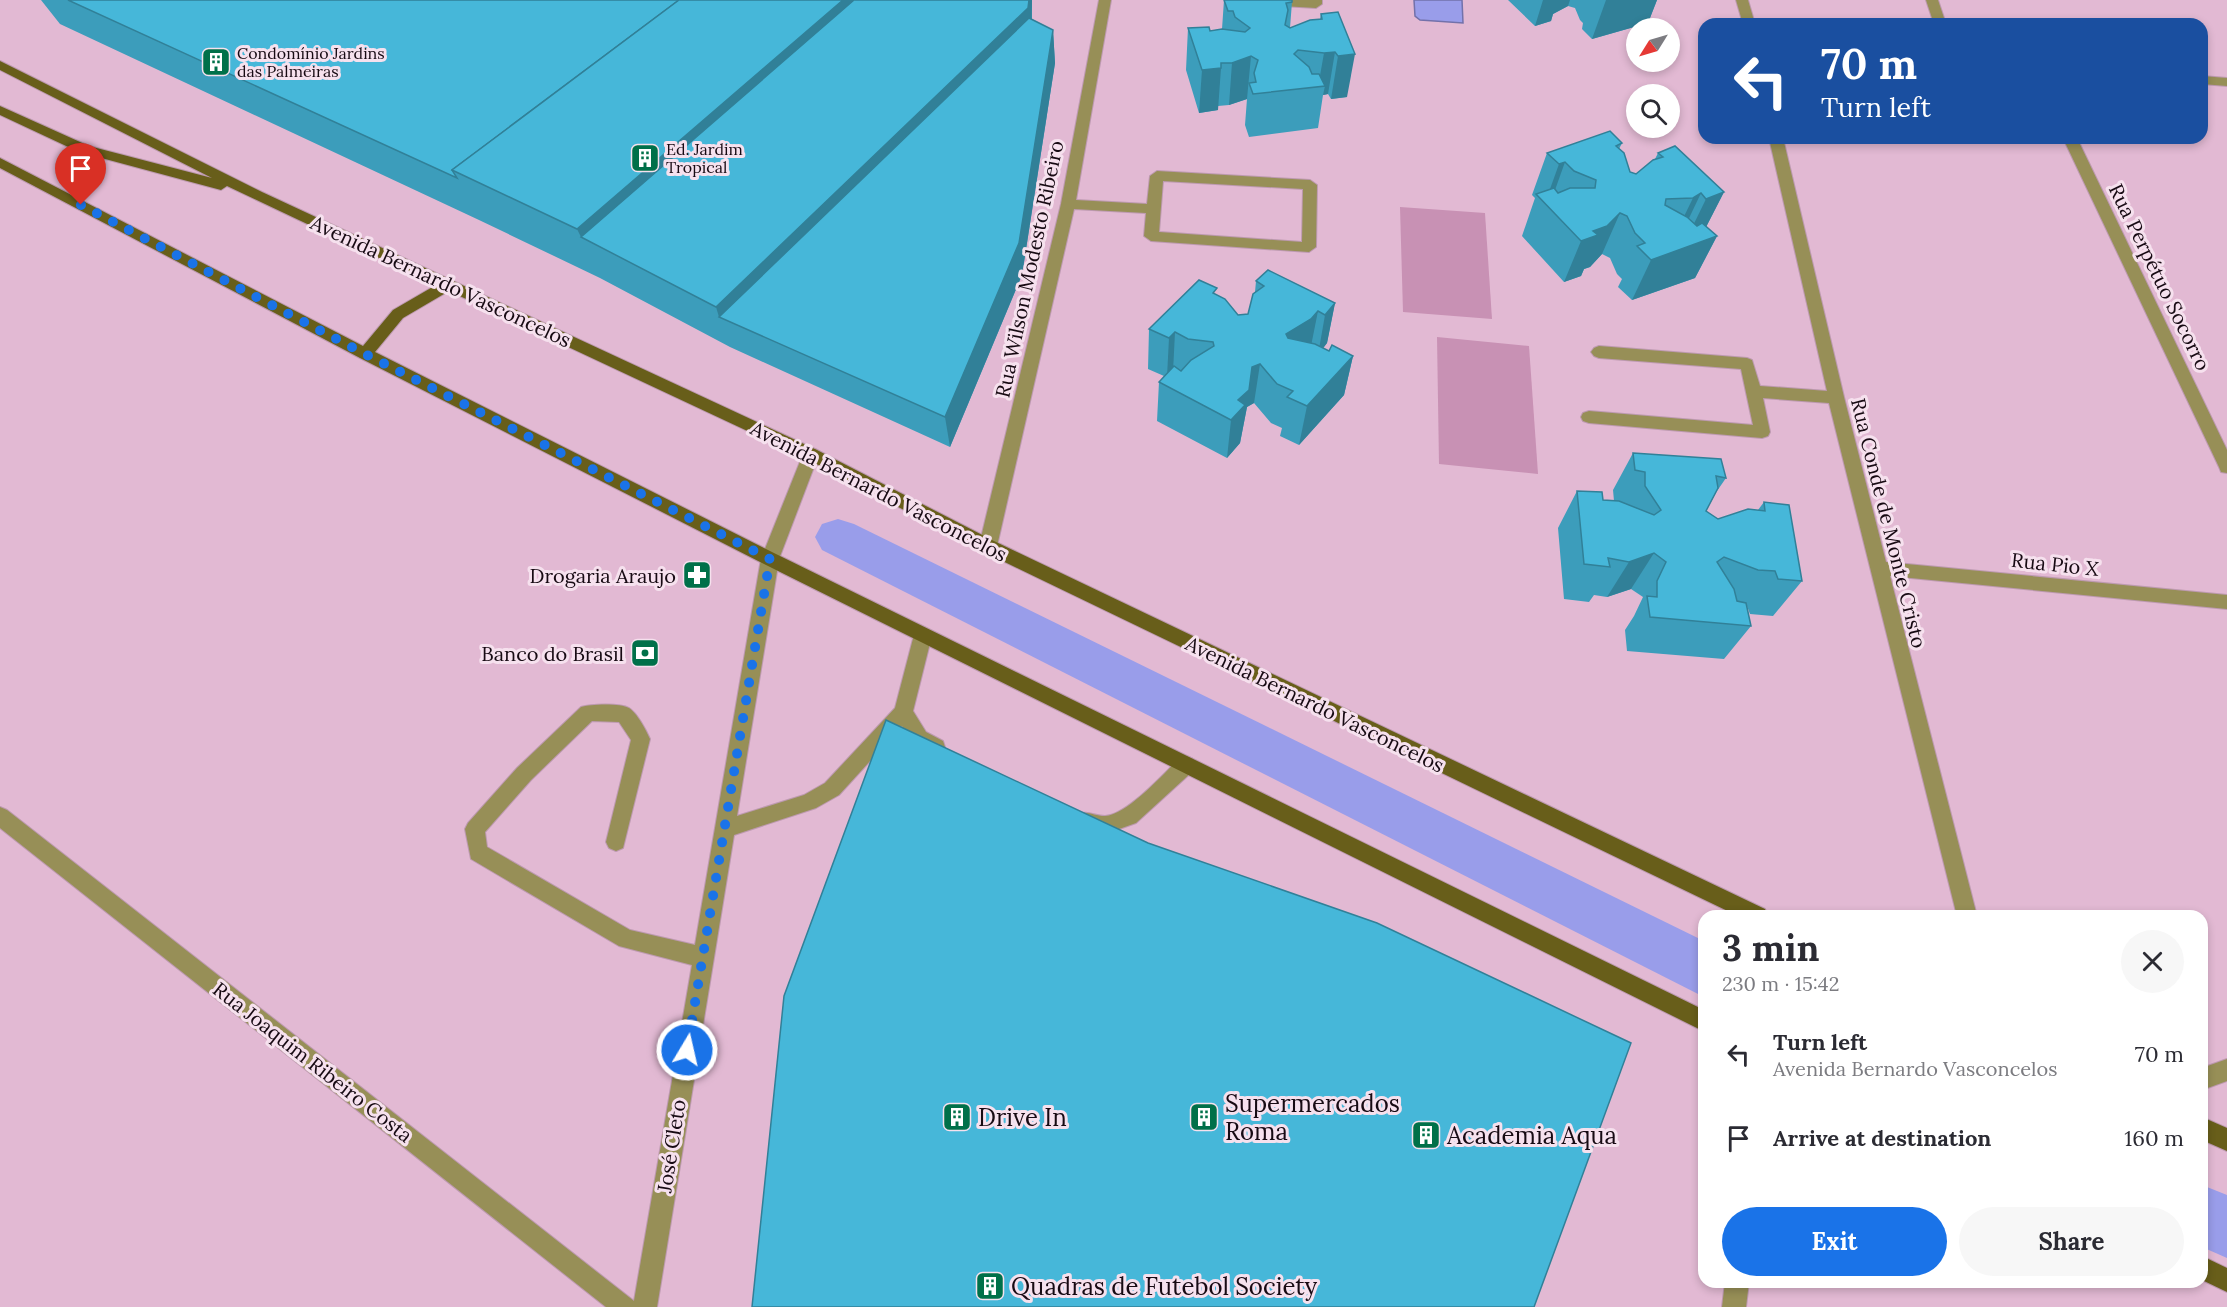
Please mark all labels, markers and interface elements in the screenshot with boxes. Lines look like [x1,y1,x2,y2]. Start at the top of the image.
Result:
north arrow [1626,18,1680,72]
map controls [1626,18,1680,138]
text: 70 m [1821,37,1917,91]
icon: left [1722,42,1800,120]
place label: Condomínio Jardins das Palmeiras [237,43,385,81]
building icon: Condomínio Jardins das Palmeiras [200,46,232,78]
button: search [1626,84,1680,138]
text: Turn left [1821,90,1931,124]
street label: Rua Wilson Modesto Ribeiro [990,138,1068,400]
place label: Ed. Jardim Tropical [666,139,743,177]
building icon: Ed. Jardim Tropical [629,142,661,174]
pin [55,143,106,205]
icon: arrive [64,152,97,185]
street label: Rua Perpétuo Socorro [2104,179,2216,375]
street label: Avenida Bernardo Vasconcelos [306,209,575,352]
street label: Rua Conde de Monte Cristo [1846,395,1932,651]
street label: Avenida Bernardo Vasconcelos [746,415,1011,567]
street label: Rua Pio X [2010,547,2101,581]
pharmacy icon: Drogaria Araujo [681,559,713,591]
place label: Drogaria Araujo [530,563,676,588]
street label: Avenida Bernardo Vasconcelos [1181,630,1448,778]
bank icon: Banco do Brasil [629,637,661,669]
place label: Banco do Brasil [481,641,624,666]
text: 3 min [1722,925,1820,971]
button: close [2121,930,2184,993]
text: 230 m · 15:42 [1722,971,1839,996]
street label: Rua Joaquim Ribeiro Costa [208,976,418,1148]
position arrow [655,1018,719,1082]
text: Turn left [1773,1028,1867,1056]
icon: left [1722,1038,1755,1071]
text: 70 m [2135,1040,2184,1068]
text: Avenida Bernardo Vasconcelos [1773,1056,2057,1081]
place label: Supermercados Roma [1225,1088,1400,1147]
street label: José Cleto [651,1098,691,1195]
building icon: Drive In [941,1101,973,1133]
building icon: Supermercados Roma [1188,1101,1220,1133]
place label: Drive In [978,1102,1067,1133]
building icon: Academia Aqua [1410,1119,1442,1151]
place label: Academia Aqua [1446,1120,1617,1151]
icon: arrive [1722,1122,1755,1155]
text: Arrive at destination [1773,1124,1991,1152]
text: 160 m [2124,1124,2184,1152]
button: Exit [1722,1207,1947,1276]
button: Share [1959,1207,2184,1276]
building icon: Quadras de Futebol Society [974,1270,1006,1302]
place label: Quadras de Futebol Society [1011,1271,1318,1302]

